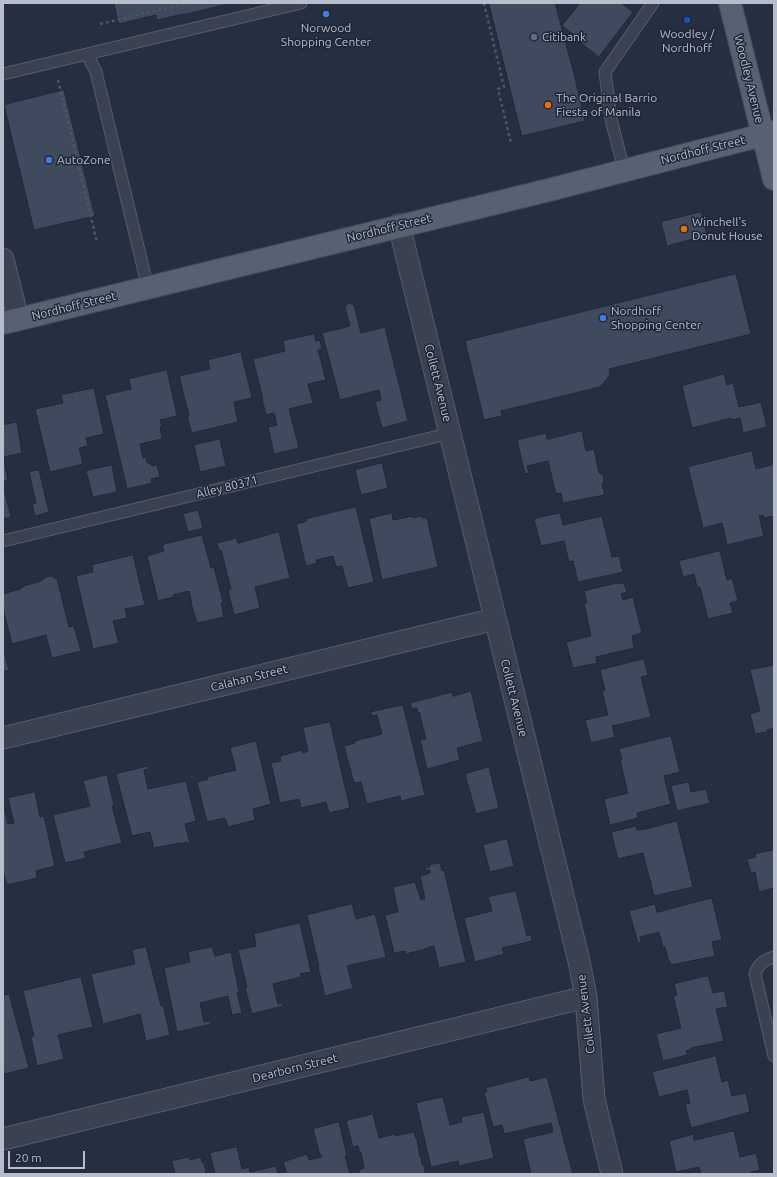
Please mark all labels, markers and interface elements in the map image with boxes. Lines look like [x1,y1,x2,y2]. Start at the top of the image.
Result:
marker: Norwood Shopping Center [321,9,331,19]
marker: Woodley / Nordhoff [682,15,692,25]
place label: Norwood Shopping Center [281,21,371,49]
place label: Woodley / Nordhoff [660,27,714,55]
place label: Citibank [542,30,586,44]
marker: Citibank [529,32,539,42]
street label: Woodley Avenue [731,33,767,125]
place label: The Original Barrio Fiesta of Manila [556,91,657,119]
marker: The Original Barrio Fiesta of Manila [543,100,553,110]
street label: Nordhoff Street [659,133,747,167]
place label: AutoZone [57,153,111,167]
marker: AutoZone [44,155,54,165]
street label: Nordhoff Street [345,211,433,245]
place label: Winchell's Donut House [692,215,763,243]
marker: Winchell's Donut House [679,224,689,234]
street label: Nordhoff Street [30,289,118,323]
place label: Nordhoff Shopping Center [611,304,701,332]
marker: Nordhoff Shopping Center [598,313,608,323]
street label: Collett Avenue [421,343,455,423]
street label: Alley 80371 [195,472,259,502]
street label: Collett Avenue [497,658,531,738]
street label: Calahan Street [209,661,289,695]
street label: Collett Avenue [574,973,598,1055]
street label: Dearborn Street [251,1050,339,1086]
scale bar [10,1143,87,1169]
text: 20 m [15,1151,42,1164]

